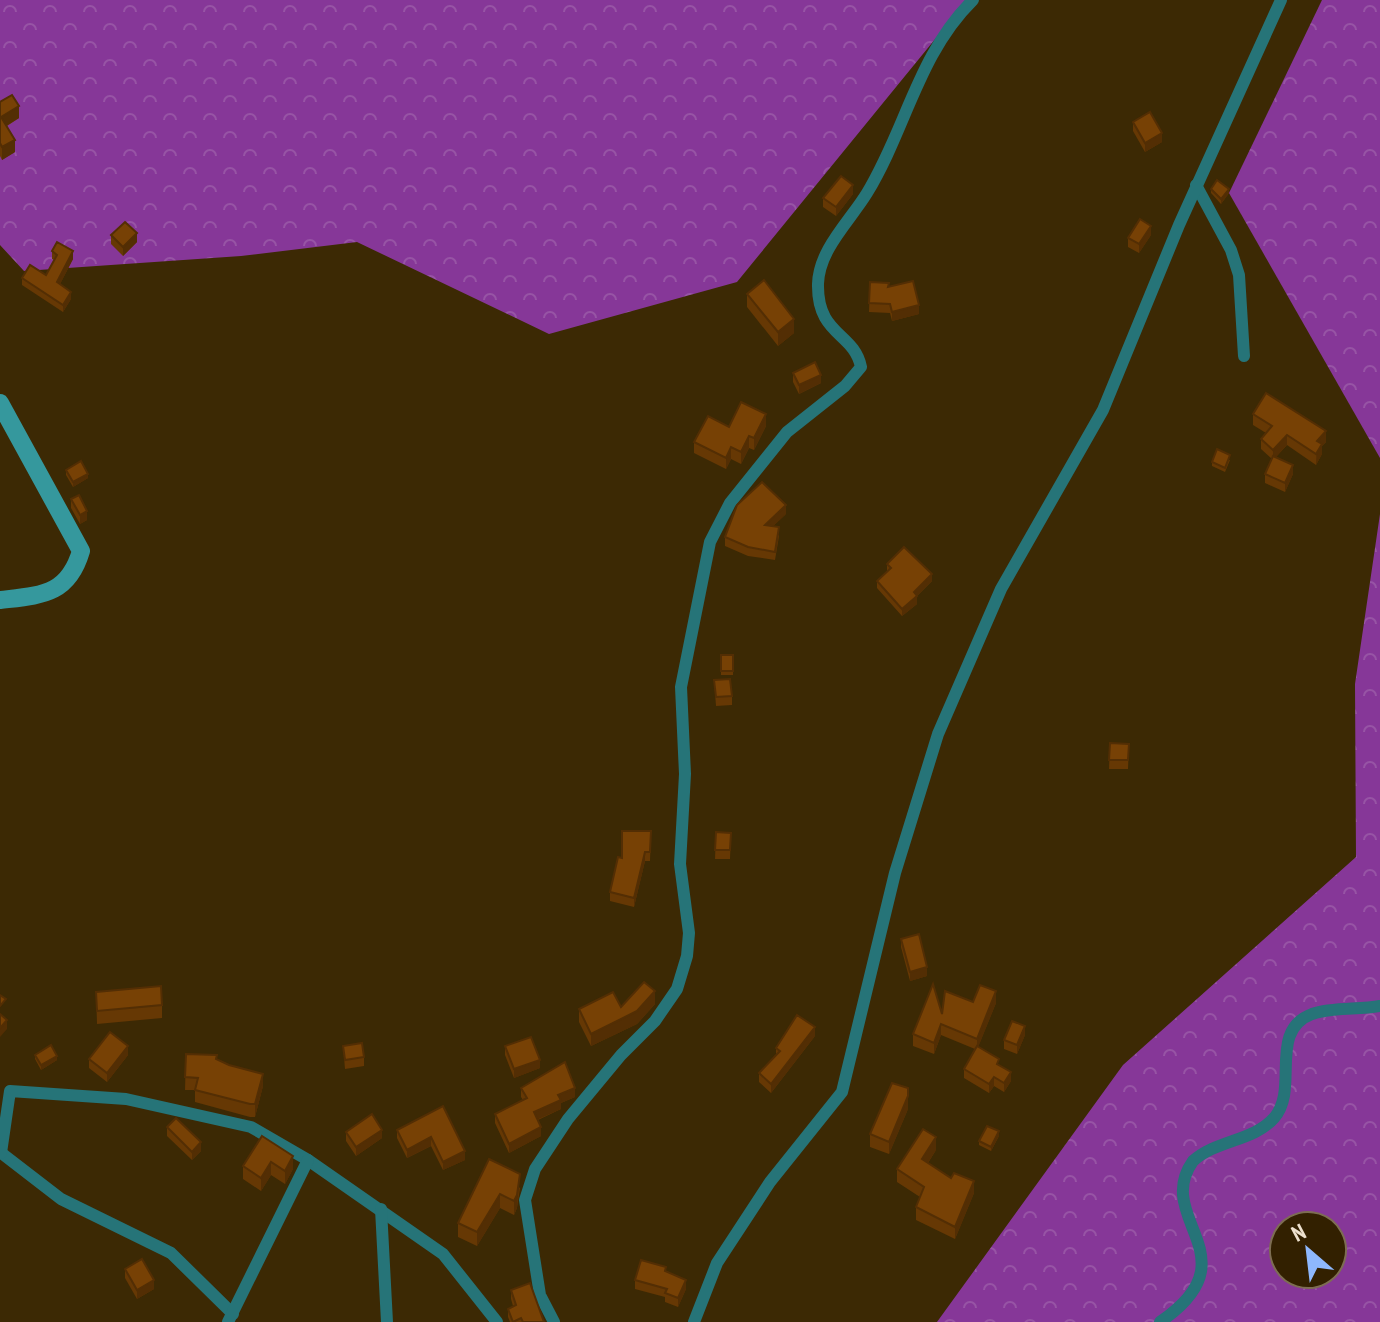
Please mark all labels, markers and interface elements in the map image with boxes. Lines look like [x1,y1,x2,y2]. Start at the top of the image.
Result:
north arrow [1268,1210,1348,1290]
text: N [1287,1217,1310,1247]

